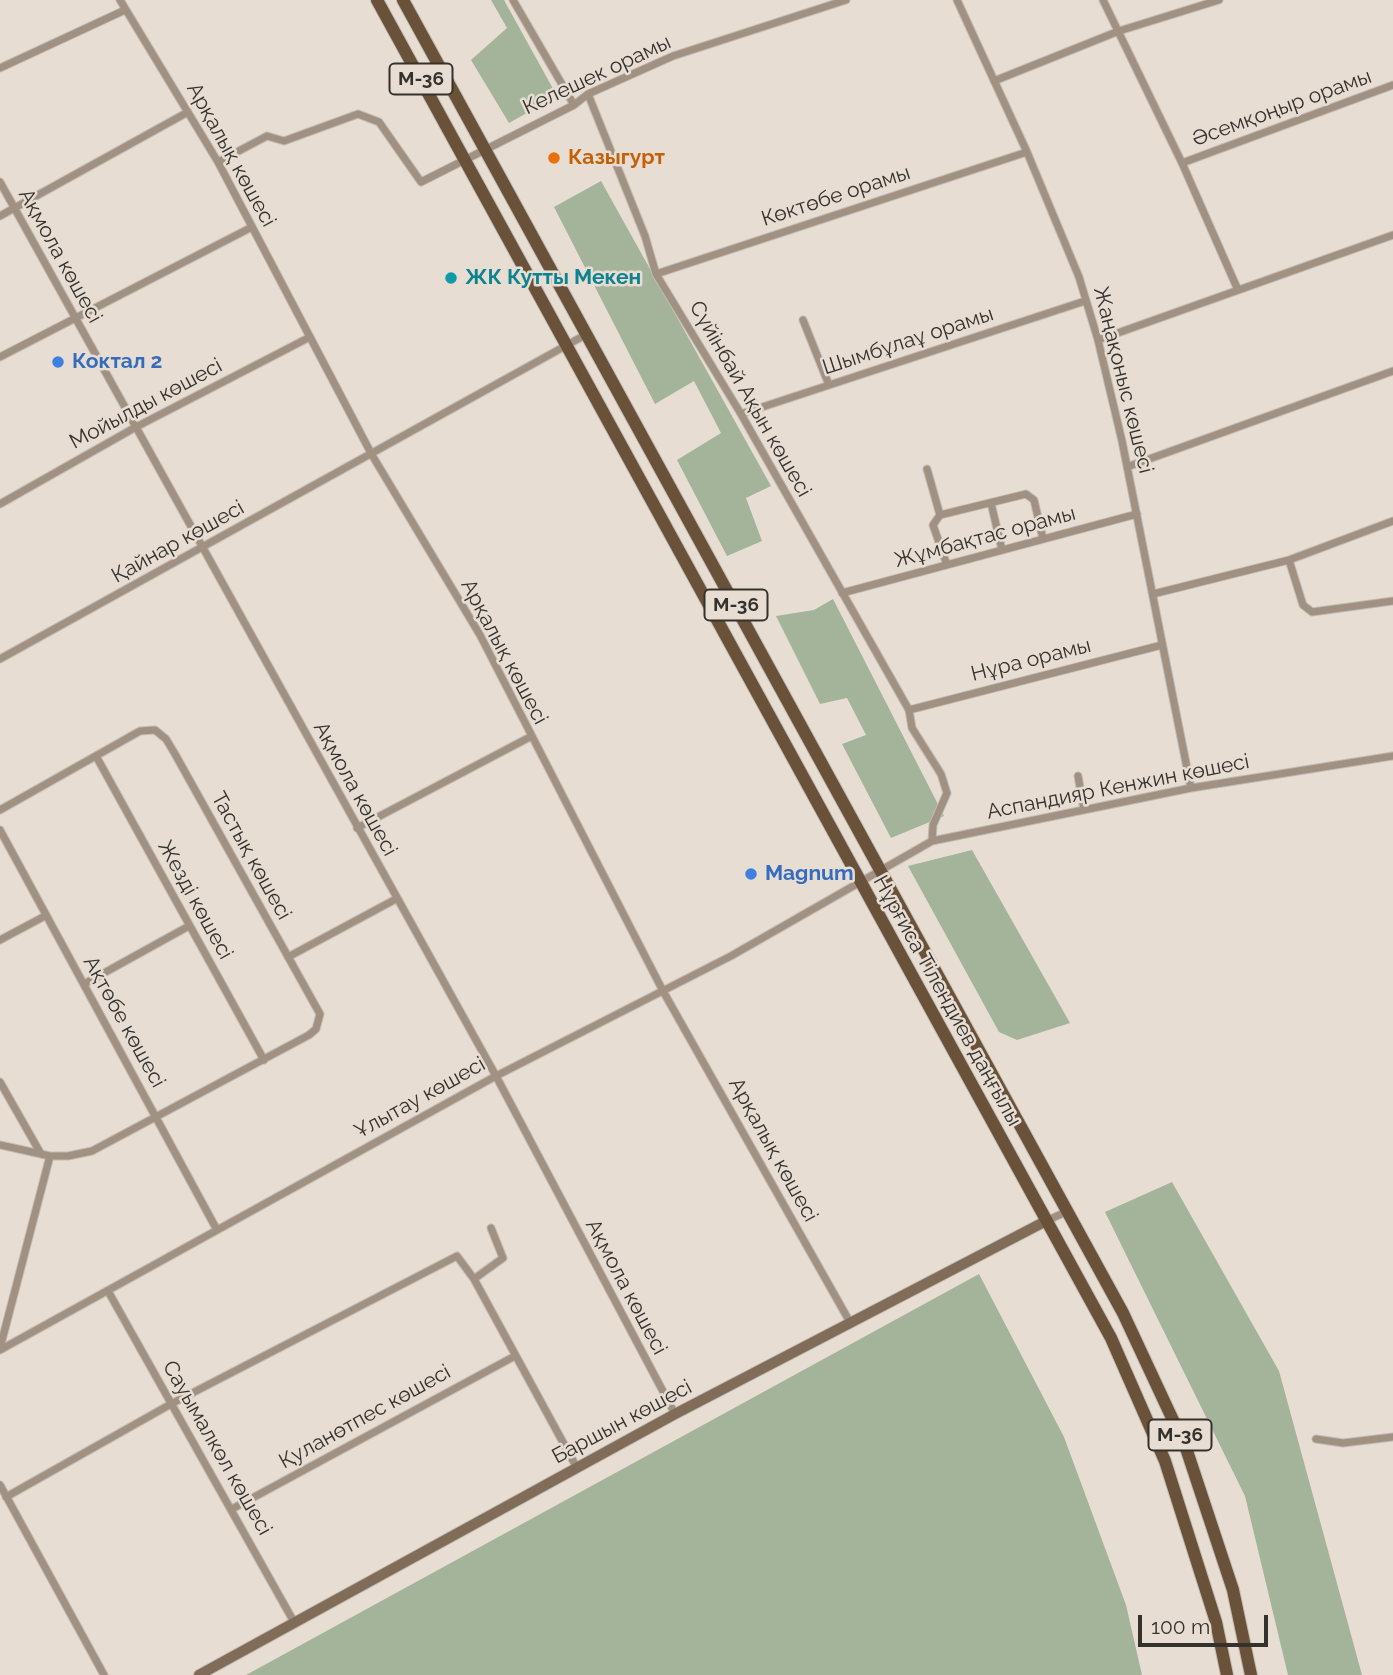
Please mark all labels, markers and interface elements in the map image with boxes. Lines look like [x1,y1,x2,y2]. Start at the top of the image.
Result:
street label: Келешек орамы [519,30,675,120]
road number: M-36 [390,64,452,94]
street label: Әсемқоңыр орамы [1189,64,1375,152]
street label: Арқалық көшесі [181,79,281,231]
place label: Казыгурт [568,145,665,171]
marker: Казыгурт [546,150,562,166]
street label: Көктөбе орамы [758,160,914,232]
street label: Ақмола көшесі [13,185,107,327]
place label: ЖК Кутты Мекен [465,265,641,291]
marker: ЖК Кутты Мекен [443,270,459,286]
street label: Жаңақоныс көшесі [1088,284,1158,476]
street label: Сүйінбай Ақын көшесі [684,296,816,502]
street label: Шымбұлаұ орамы [819,301,997,381]
place label: Коктал 2 [72,349,162,375]
street label: Мойылды көшесі [65,353,227,455]
marker: Коктал 2 [50,354,66,370]
street label: Қайнар көшесі [107,495,249,589]
street label: Жұмбақтас орамы [892,501,1078,573]
street label: Арқалық көшесі [455,575,553,729]
road number: M-36 [704,590,768,620]
street label: Нұра орамы [968,633,1094,687]
street label: Ақмола көшесі [308,718,402,860]
street label: Аспандияр Кенжин көшесі [985,749,1251,825]
street label: Тастық көшесі [205,788,297,924]
street label: Жезді көшесі [152,836,238,964]
place label: Magnum [765,861,854,887]
marker: Magnum [743,866,759,882]
street label: Нұрғиса Тілендиев даңғылы [867,871,1027,1131]
street label: Ақтөбе көшесі [77,952,171,1092]
street label: Ұлытау көшесі [350,1052,490,1144]
street label: Арқалық көшесі [723,1074,823,1226]
street label: Ақмола көшесі [580,1215,672,1359]
street label: Сауымалкөл көшесі [157,1356,277,1540]
street label: Қуланөтпес көшесі [275,1359,455,1475]
street label: Баршын көшесі [548,1375,696,1469]
road number: M-36 [1148,1420,1212,1450]
scale bar [1141,1602,1270,1646]
text: 100 m [1151,1614,1210,1639]

